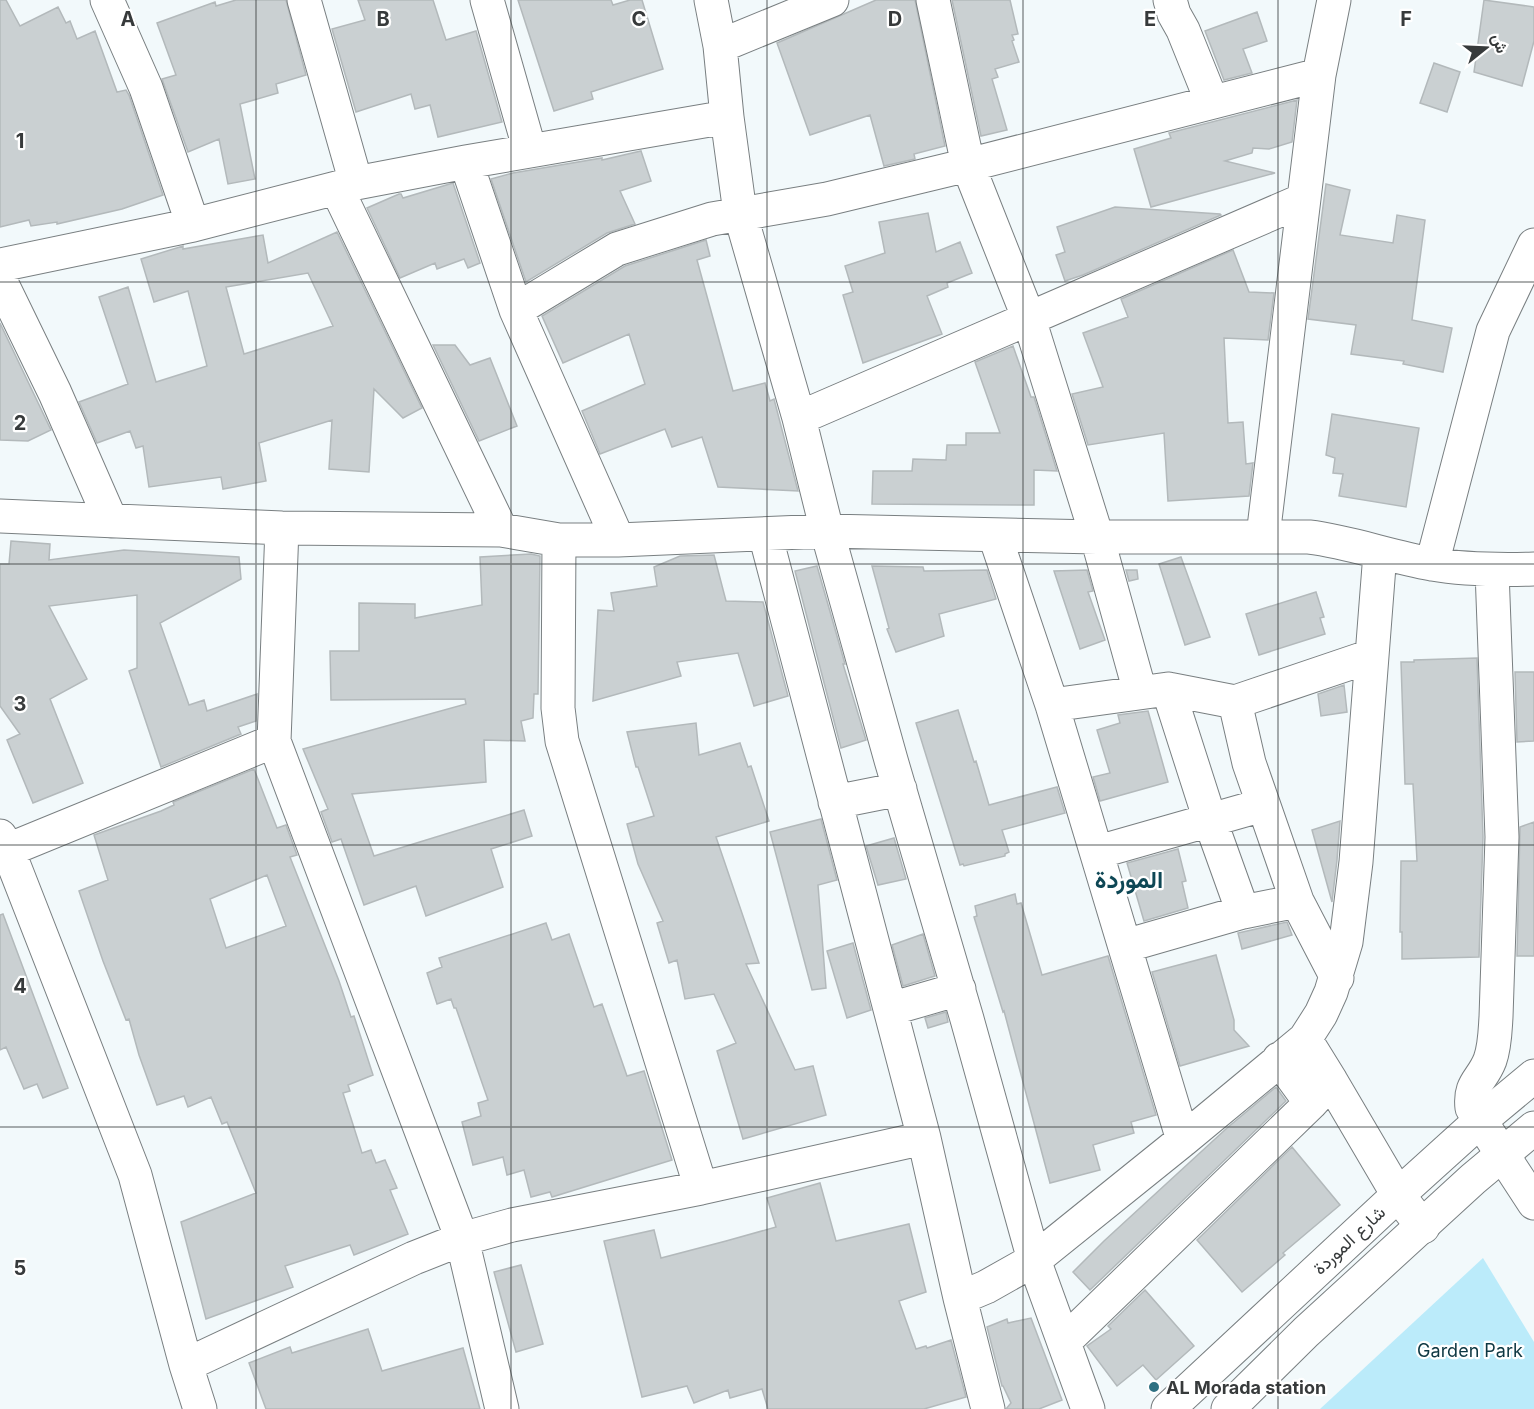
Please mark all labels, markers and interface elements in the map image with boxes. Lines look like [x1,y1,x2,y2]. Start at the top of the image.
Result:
text: A [121,7,136,31]
text: B [376,7,390,31]
text: C [632,7,646,31]
text: D [888,7,902,31]
text: E [1144,7,1156,31]
text: F [1400,7,1412,31]
north arrow [1456,18,1516,78]
text: ش [1488,31,1513,56]
text: 1 [16,129,24,153]
text: 2 [14,411,26,435]
text: 3 [14,692,26,716]
district label: الموردة [1095,865,1163,895]
text: 4 [13,974,27,998]
street label: شارع الموردة [1309,1201,1391,1280]
text: 5 [14,1256,26,1280]
park label: Garden Park [1417,1340,1523,1361]
place label: AL Morada station [1166,1377,1326,1398]
marker: AL Morada station [1147,1380,1161,1394]

